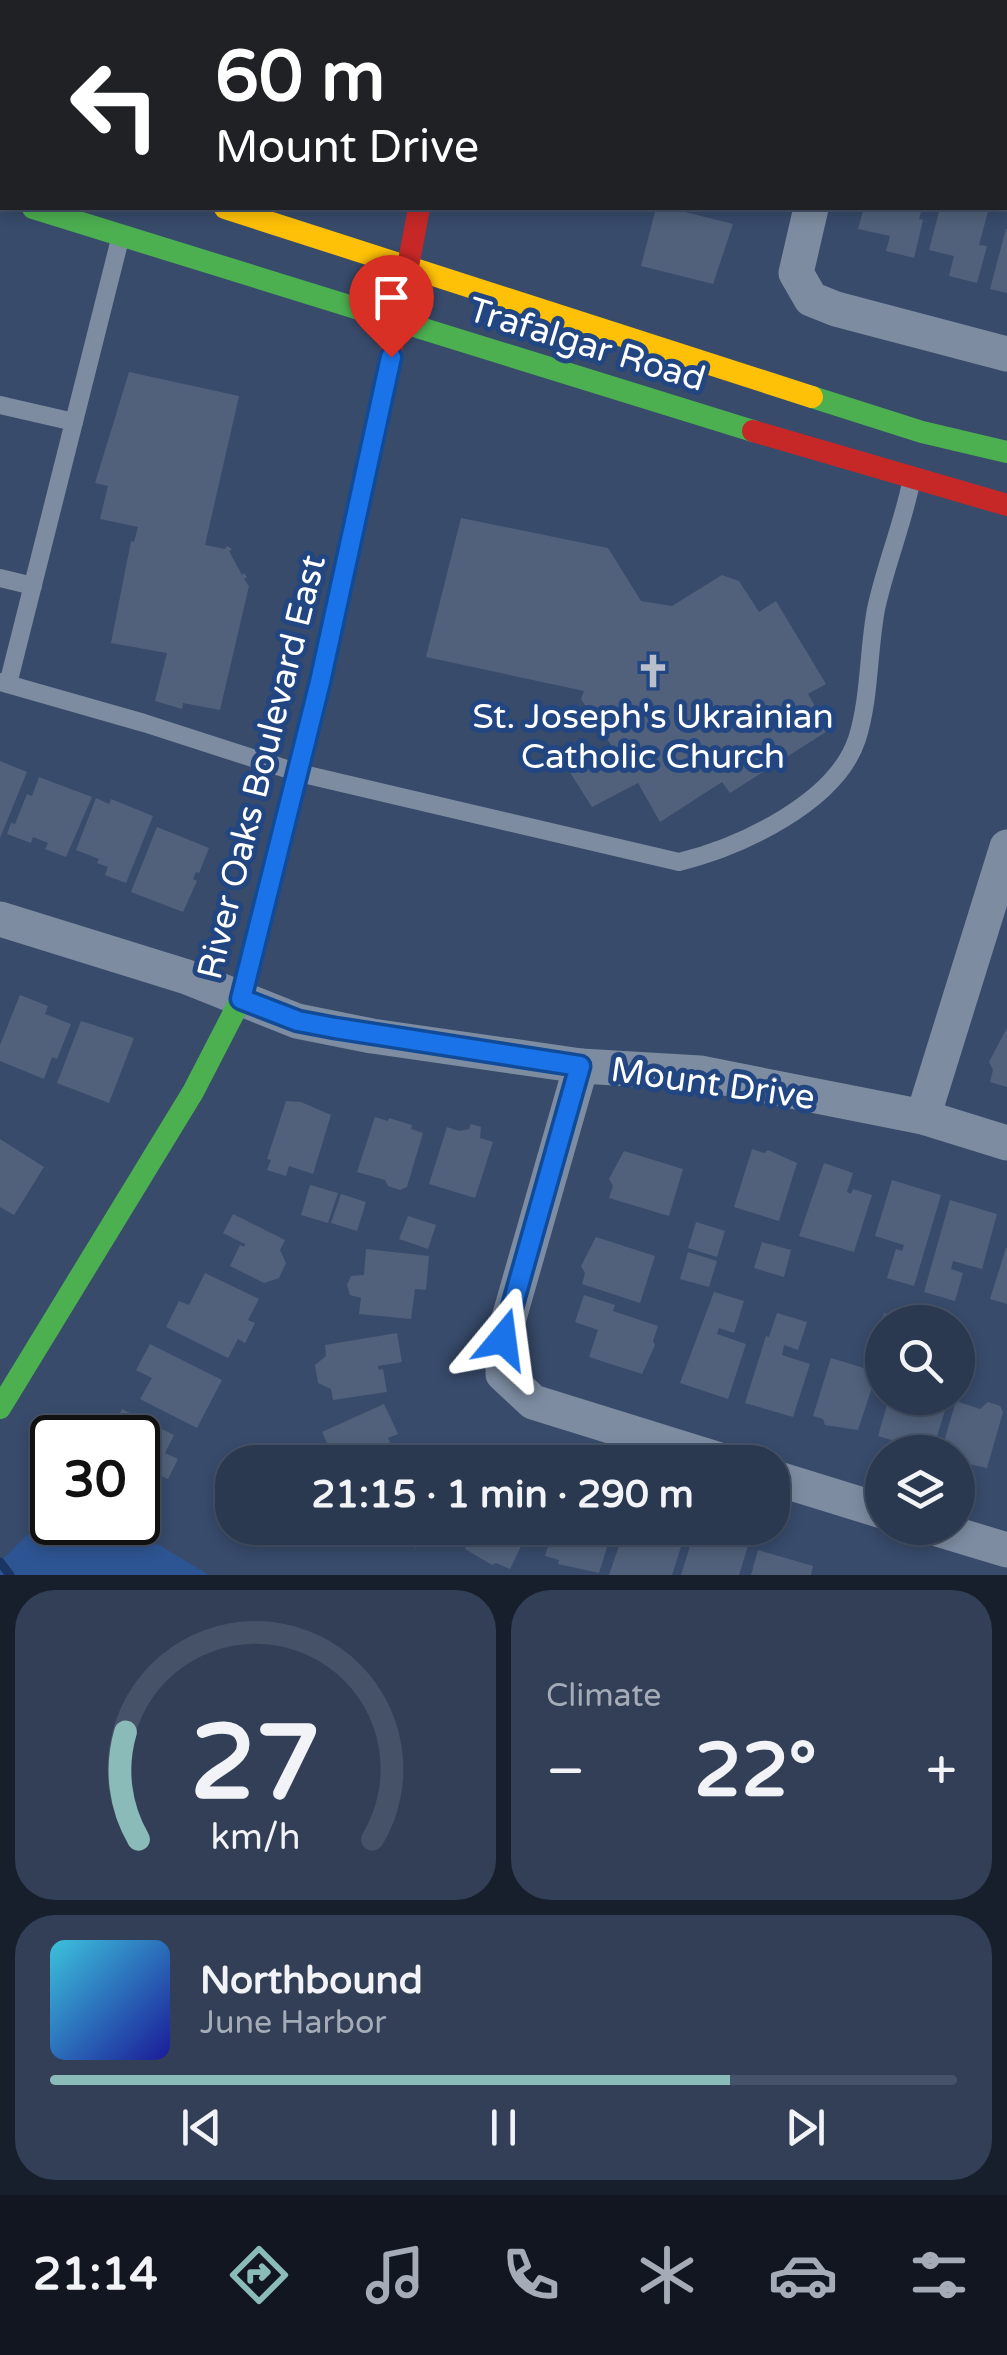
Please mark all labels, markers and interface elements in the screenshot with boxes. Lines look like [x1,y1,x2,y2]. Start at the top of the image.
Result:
text: 60 m [215,36,385,120]
icon: left [50,40,180,170]
text: Mount Drive [215,121,479,175]
pin [349,255,434,358]
icon: arrive [364,270,419,325]
street label: Trafalgar Road [463,289,710,401]
street label: River Oaks Boulevard East [189,551,335,984]
church icon: St. Joseph's Ukrainian Catholic Church [634,652,672,690]
place label: St. Joseph's Ukrainian Catholic Church [472,696,834,778]
street label: Mount Drive [608,1049,818,1119]
position arrow [451,1287,555,1391]
map controls [865,1305,975,1545]
button: search [865,1305,975,1415]
speed limit sign: 30 [30,1415,160,1545]
button: layers [865,1435,975,1545]
text: 21:15 · 1 min · 290 m [311,1472,694,1518]
text: Climate [546,1677,661,1715]
text: 27 [190,1702,321,1827]
text: 22° [694,1726,817,1816]
text: − [546,1739,585,1805]
text: + [926,1739,957,1805]
text: km/h [211,1816,300,1859]
text: Northbound [200,1958,423,2004]
text: June Harbor [200,2004,387,2042]
icon: previous [174,2100,229,2155]
icon: pause [476,2100,531,2155]
icon: next [778,2100,833,2155]
icon: directions [224,2240,294,2310]
icon: music [360,2240,430,2310]
icon: phone [496,2240,566,2310]
icon: climate [632,2240,702,2310]
icon: car [768,2240,838,2310]
icon: filters [904,2240,974,2310]
text: 21:14 [33,2248,158,2302]

